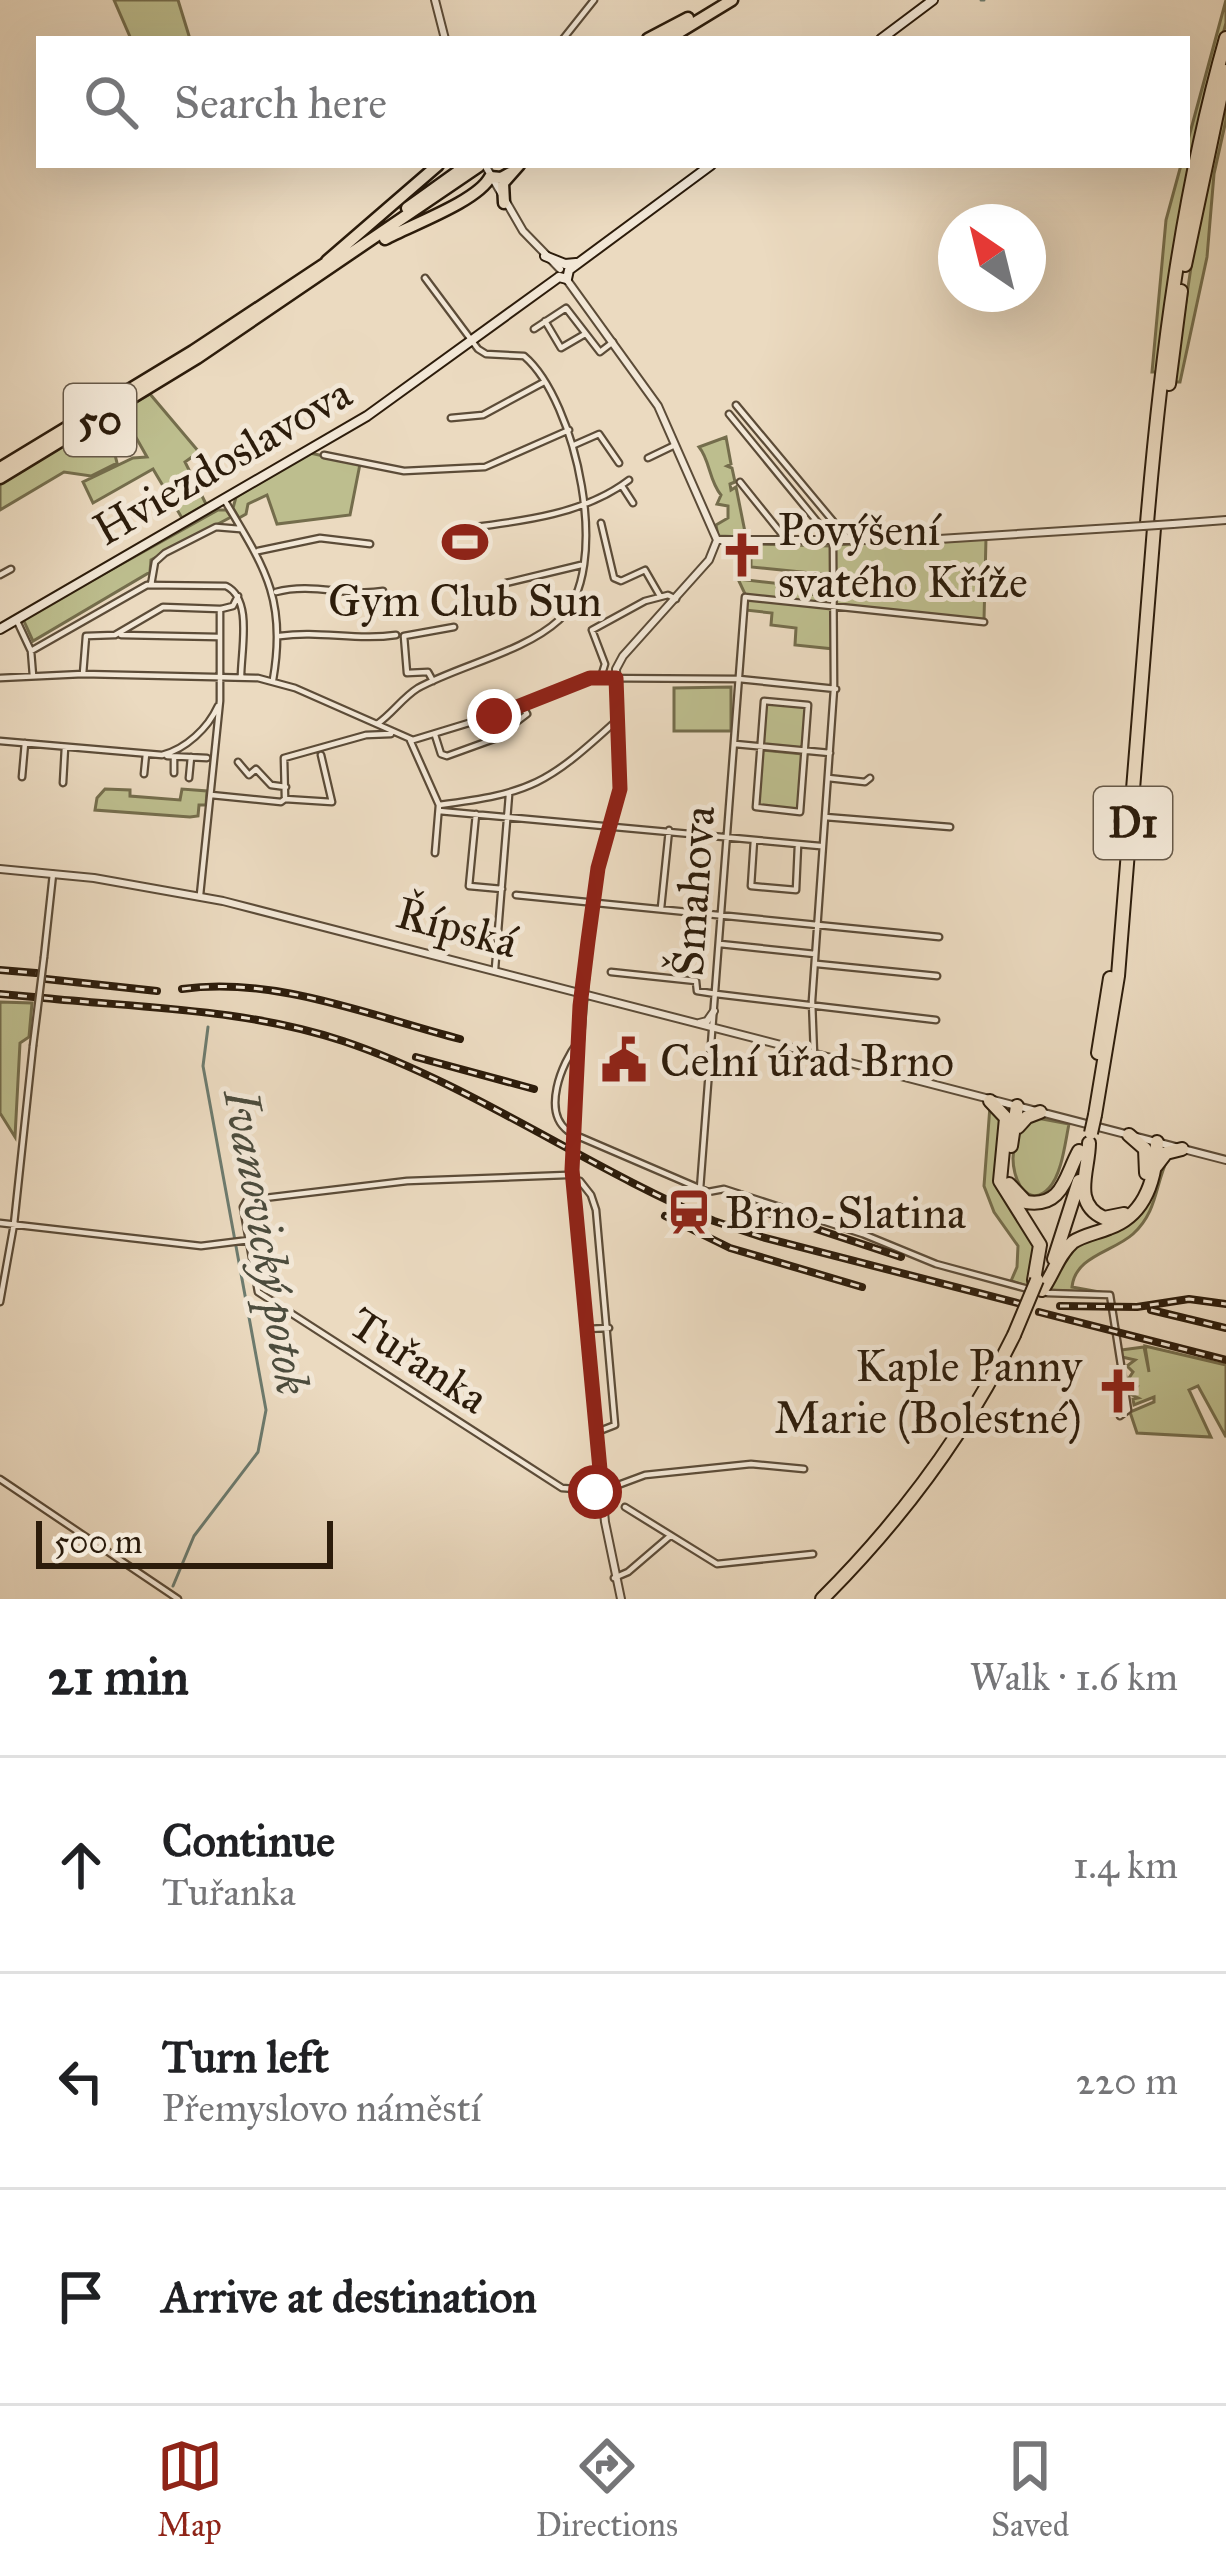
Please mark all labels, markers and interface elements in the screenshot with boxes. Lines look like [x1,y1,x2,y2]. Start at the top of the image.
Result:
search box [36,36,1190,168]
icon: search [78,69,144,135]
text: Search here [174,75,387,130]
north arrow [938,204,1046,312]
street label: Hviezdoslavova [83,365,361,557]
road number: 50 [64,384,136,456]
place label: Povýšení svatého Kříže [778,502,1028,609]
sports icon: Gym Club Sun [440,517,490,567]
church icon: Povýšení svatého Kříže [717,530,767,580]
place label: Gym Club Sun [328,573,602,628]
route end [467,689,521,743]
road number: D1 [1094,787,1172,859]
street label: Šmahova [660,804,726,978]
street label: Řípská [391,885,523,969]
place label: Celní úřad Brno [660,1033,954,1088]
public building icon: Celní úřad Brno [599,1035,649,1085]
water label: Ivanovický potok [210,1083,323,1400]
place label: Brno-Slatina [725,1185,966,1240]
station icon: Brno-Slatina [664,1187,714,1237]
street label: Tuřanka [339,1295,499,1425]
place label: Kaple Panny Marie (Bolestné) [774,1338,1083,1445]
church icon: Kaple Panny Marie (Bolestné) [1093,1366,1143,1416]
route start [568,1465,622,1519]
scale bar [36,1515,333,1568]
text: 500 m [54,1522,143,1562]
text: 21 min [48,1646,189,1708]
text: Walk · 1.6 km [970,1653,1178,1701]
text: Continue [162,1813,335,1868]
icon: ahead [48,1832,114,1898]
text: 1.4 km [1073,1841,1178,1889]
text: Tuřanka [162,1868,296,1916]
text: Turn left [162,2029,329,2084]
icon: left [48,2048,114,2114]
text: 220 m [1076,2057,1178,2105]
text: Přemyslovo náměstí [162,2084,481,2132]
icon: arrive [48,2264,114,2330]
text: Arrive at destination [162,2269,537,2324]
tab: Map [157,2433,223,2545]
tab: Directions [536,2433,678,2545]
tab: Saved [991,2433,1069,2545]

